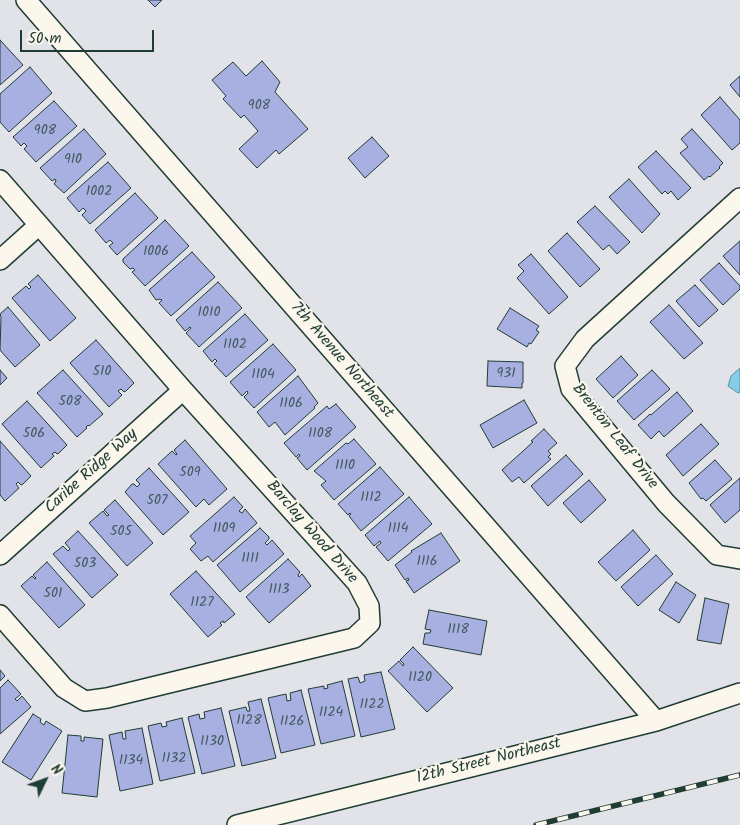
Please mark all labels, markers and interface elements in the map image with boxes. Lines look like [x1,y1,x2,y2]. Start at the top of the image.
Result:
scale bar [22,20,156,52]
text: 50 m [28,27,62,51]
house number: 908 [248,99,270,115]
house number: 908 [34,124,56,140]
house number: 910 [64,153,82,169]
house number: 1002 [86,185,112,201]
house number: 1006 [143,245,169,261]
street label: 7th Avenue Northeast [285,299,397,423]
house number: 1010 [198,306,220,322]
house number: 1102 [223,338,247,354]
house number: 510 [93,365,111,381]
house number: 931 [496,367,516,383]
house number: 1104 [251,368,275,384]
street label: Brenton Leaf Drive [567,380,661,494]
house number: 508 [59,395,81,411]
house number: 1106 [279,397,303,413]
street label: Caribe Ridge Way [42,425,142,519]
house number: 506 [23,427,45,443]
house number: 1108 [308,427,332,443]
house number: 1110 [335,459,355,475]
house number: 509 [179,466,201,482]
street label: Barclay Wood Drive [261,478,361,588]
house number: 1112 [360,491,382,507]
house number: 507 [147,494,167,510]
house number: 1109 [213,522,235,538]
house number: 1114 [388,522,408,538]
house number: 505 [110,525,132,541]
house number: 1111 [241,552,259,568]
house number: 1116 [417,555,437,571]
house number: 503 [74,557,96,573]
house number: 1113 [268,583,290,599]
house number: 501 [44,587,62,603]
house number: 1127 [190,596,214,612]
house number: 1118 [447,623,469,639]
house number: 1120 [408,671,432,687]
house number: 1122 [359,698,385,714]
house number: 1124 [319,706,343,722]
house number: 1128 [236,714,262,730]
house number: 1126 [280,715,304,731]
house number: 1130 [200,735,224,751]
street label: 12th Street Northeast [415,735,563,789]
house number: 1132 [162,752,186,768]
house number: 1134 [119,754,143,770]
north arrow [20,755,70,805]
text: N [45,759,67,781]

